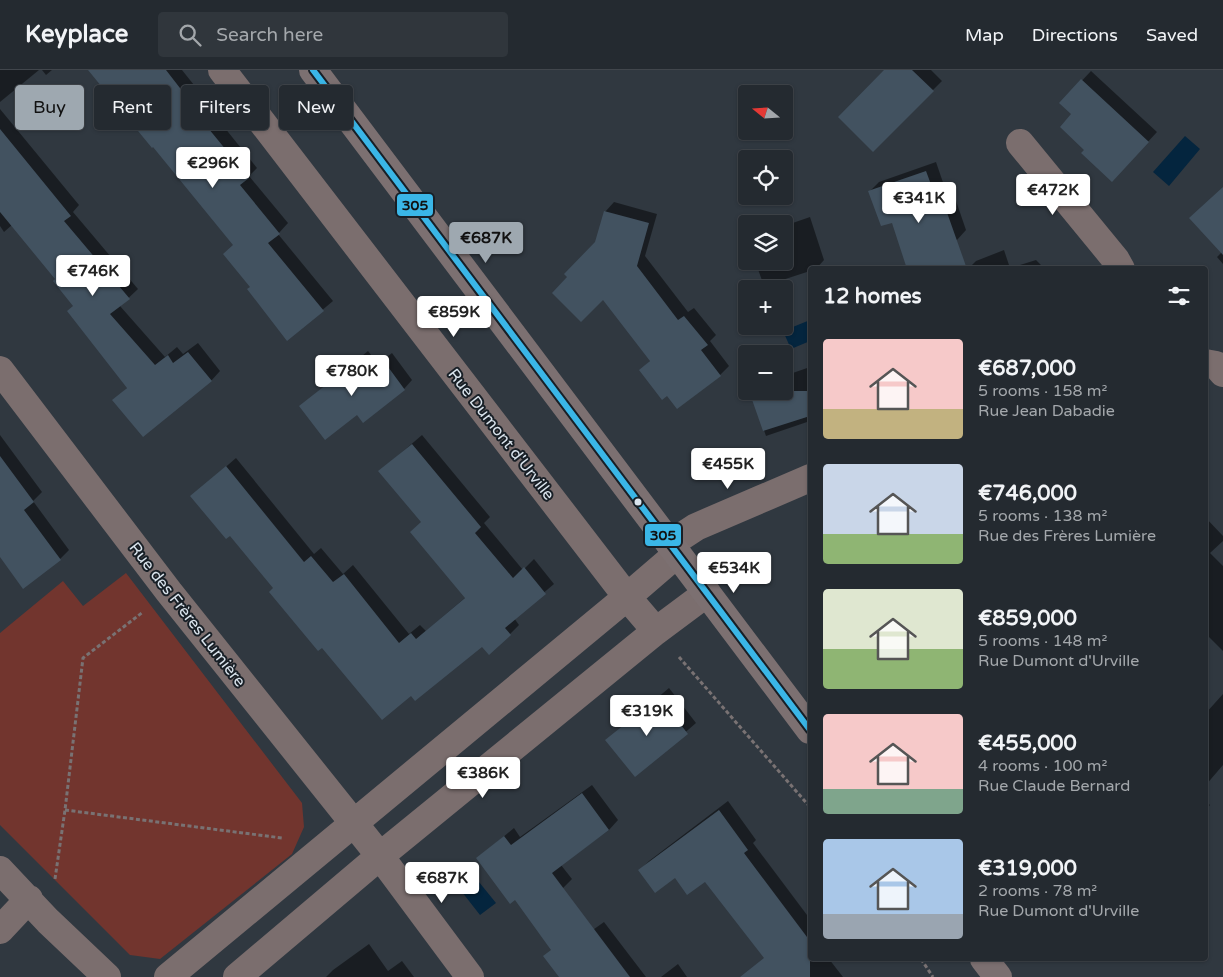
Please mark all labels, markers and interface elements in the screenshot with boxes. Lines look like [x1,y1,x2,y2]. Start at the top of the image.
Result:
search box [158,12,508,57]
text: Keyplace [25,20,128,49]
icon: search [176,21,204,49]
text: Search here [216,24,323,46]
text: Map [965,24,1004,46]
text: Directions [1032,24,1118,46]
text: Saved [1146,24,1198,46]
chip: Buy [15,85,84,130]
chip: Rent [94,85,171,130]
chip: Filters [181,85,269,130]
chip: New [279,85,353,130]
north arrow [738,85,792,140]
map controls [738,85,793,400]
pin: €296K [178,146,248,189]
button: locate [738,150,793,205]
text: €296K [187,153,239,173]
pin: €472K [1018,174,1088,216]
text: €472K [1027,180,1079,200]
pin: €341K [884,182,954,224]
text: €341K [893,188,945,208]
line badge: 305 [396,193,434,217]
text: 305 [402,197,428,214]
button: layers [738,215,793,270]
pin: €687K [451,222,521,264]
text: €687K [460,228,512,248]
pin: €746K [58,254,128,297]
text: €746K [67,261,119,281]
button: + [738,280,793,335]
icon: filters [1165,282,1193,310]
text: 12 homes [823,284,922,309]
pin: €859K [419,296,489,338]
text: €859K [428,302,480,322]
button: − [738,345,793,400]
pin: €780K [317,354,387,397]
text: €687,000 [978,356,1076,381]
icon: home [863,359,923,419]
text: €780K [326,361,378,381]
street label: Rue Dumont d'Urville [444,365,559,504]
text: 5 rooms · 158 m² [978,381,1107,401]
text: Rue Jean Dabadie [978,401,1115,421]
pin: €455K [693,448,763,490]
text: €455K [702,454,754,474]
text: €746,000 [978,481,1077,506]
icon: home [863,484,923,544]
unlabelled marker [633,497,643,507]
text: 5 rooms · 138 m² [978,506,1107,526]
line badge: 305 [644,523,682,547]
text: Rue des Frères Lumière [978,526,1156,546]
text: 305 [650,527,676,544]
street label: Rue des Frères Lumière [125,538,250,691]
pin: €534K [699,552,769,594]
text: €534K [708,558,760,578]
text: €859,000 [978,606,1077,631]
icon: home [863,609,923,669]
text: 5 rooms · 148 m² [978,631,1107,651]
text: Rue Dumont d'Urville [978,651,1139,671]
pin: €319K [612,694,682,737]
text: €319K [621,701,673,721]
text: €455,000 [978,731,1077,756]
icon: home [863,734,923,794]
pin: €386K [448,756,518,799]
text: 4 rooms · 100 m² [978,756,1107,776]
text: €386K [457,763,509,783]
text: Rue Claude Bernard [978,776,1130,796]
text: €319,000 [978,856,1077,881]
icon: home [863,859,923,919]
pin: €687K [407,862,477,904]
text: €687K [416,868,468,888]
text: 2 rooms · 78 m² [978,881,1097,901]
text: Rue Dumont d'Urville [978,901,1139,921]

